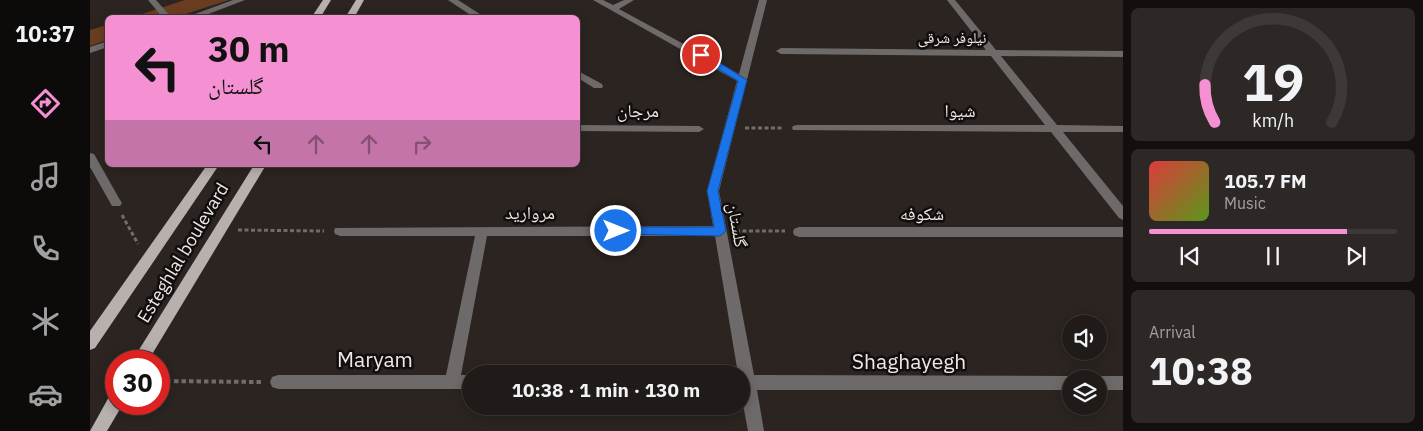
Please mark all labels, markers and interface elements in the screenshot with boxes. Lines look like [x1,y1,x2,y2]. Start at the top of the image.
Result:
text: 10:37 [15,19,75,48]
text: 30 m [208,26,290,72]
street label: نیلوفر شرقی [918,28,986,48]
pin [680,34,722,76]
icon: left [125,35,190,100]
icon: arrive [687,41,715,69]
text: 19 [1242,48,1304,115]
text: گلستان [208,71,263,100]
icon: directions [28,86,63,121]
street label: مرجان [617,99,659,122]
street label: شیوا [944,99,976,122]
text: km/h [1252,109,1294,132]
icon: left [249,130,277,158]
icon: ahead [302,130,330,158]
icon: ahead [355,130,383,158]
icon: right [408,130,436,158]
icon: music [28,159,63,194]
text: 105.7 FM [1224,169,1307,193]
street label: Esteghlal boulevard [132,179,233,327]
text: Music [1224,193,1266,213]
street label: مروارید [505,201,555,224]
street label: گلستان [722,201,753,250]
street label: شکوفه [900,202,944,225]
position arrow [589,204,641,256]
icon: phone [28,231,63,266]
icon: previous [1176,242,1204,270]
icon: pause [1259,242,1287,270]
icon: next [1342,242,1370,270]
icon: climate [28,304,63,339]
map controls [1062,315,1107,415]
button: sound [1062,315,1107,360]
text: Arrival [1149,322,1196,342]
street label: Maryam [337,345,413,373]
text: 10:38 [1149,346,1253,395]
street label: Shaghayegh [852,347,966,375]
speed limit sign: 30 [105,350,170,415]
button: layers [1062,370,1107,415]
icon: car [28,377,63,412]
text: 10:38 · 1 min · 130 m [512,378,700,402]

